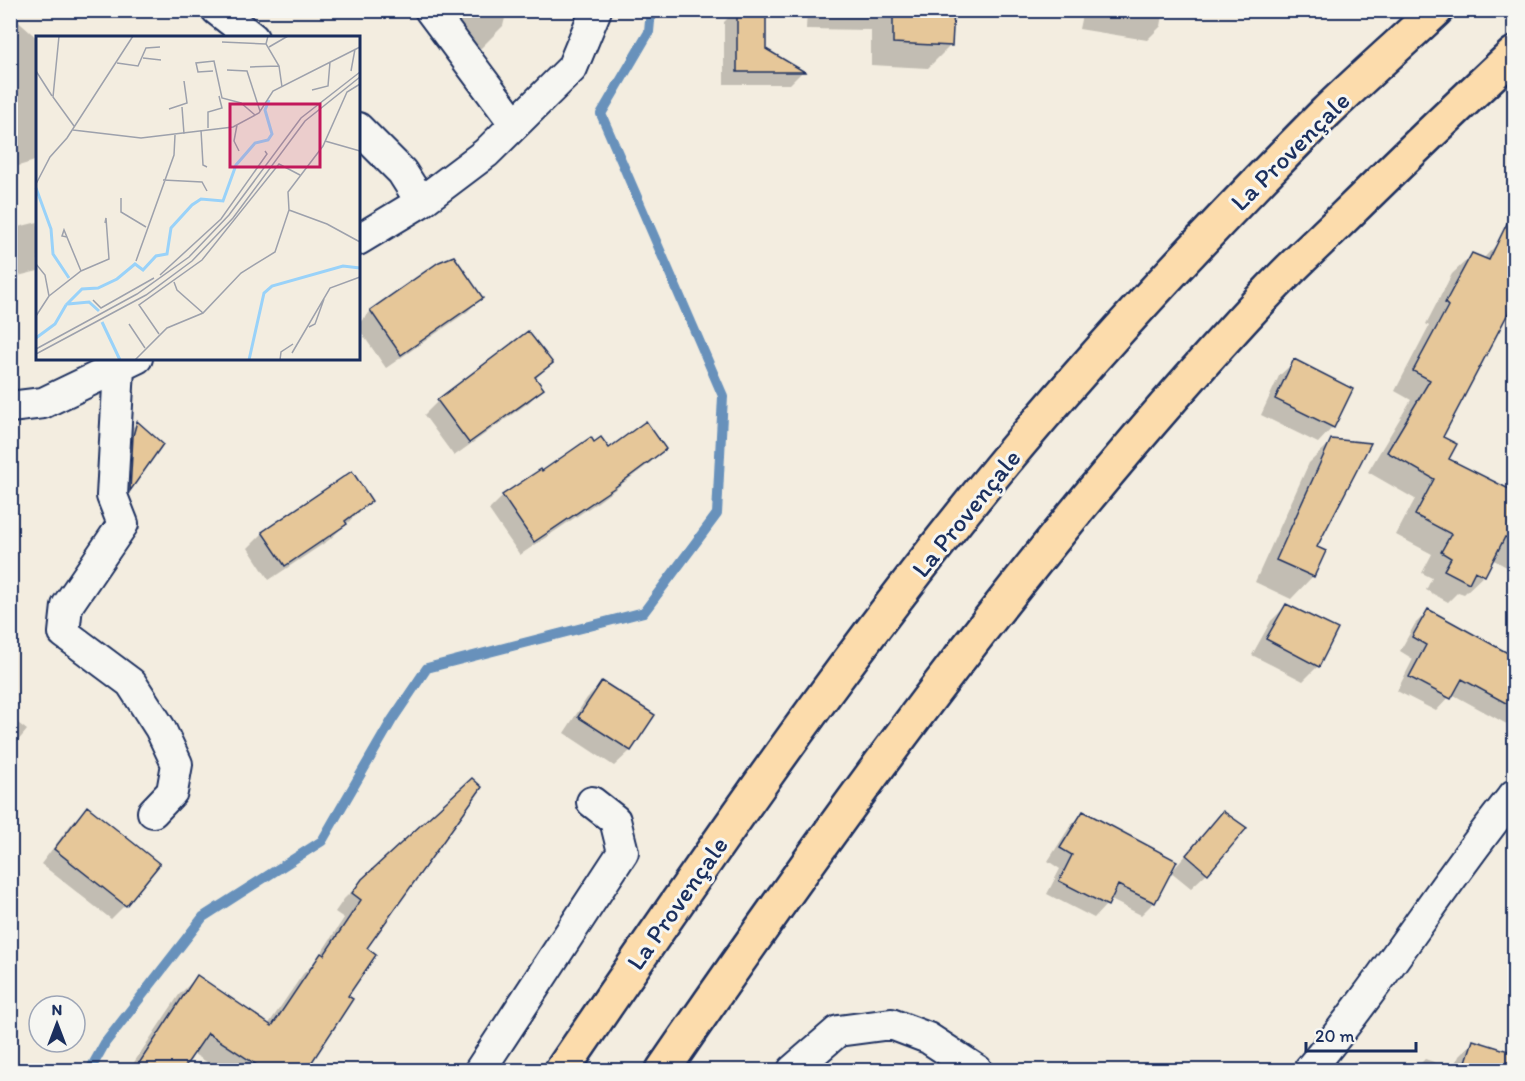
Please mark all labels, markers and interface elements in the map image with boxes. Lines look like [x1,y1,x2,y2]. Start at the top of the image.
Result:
inset map [36,36,360,360]
street label: La Provençale [1224,85,1356,217]
street label: La Provençale [905,442,1027,584]
street label: La Provençale [619,830,735,976]
north arrow [27,994,87,1054]
text: N [52,1000,62,1019]
scale bar [1306,1015,1416,1053]
text: 20 m [1315,1025,1355,1047]

